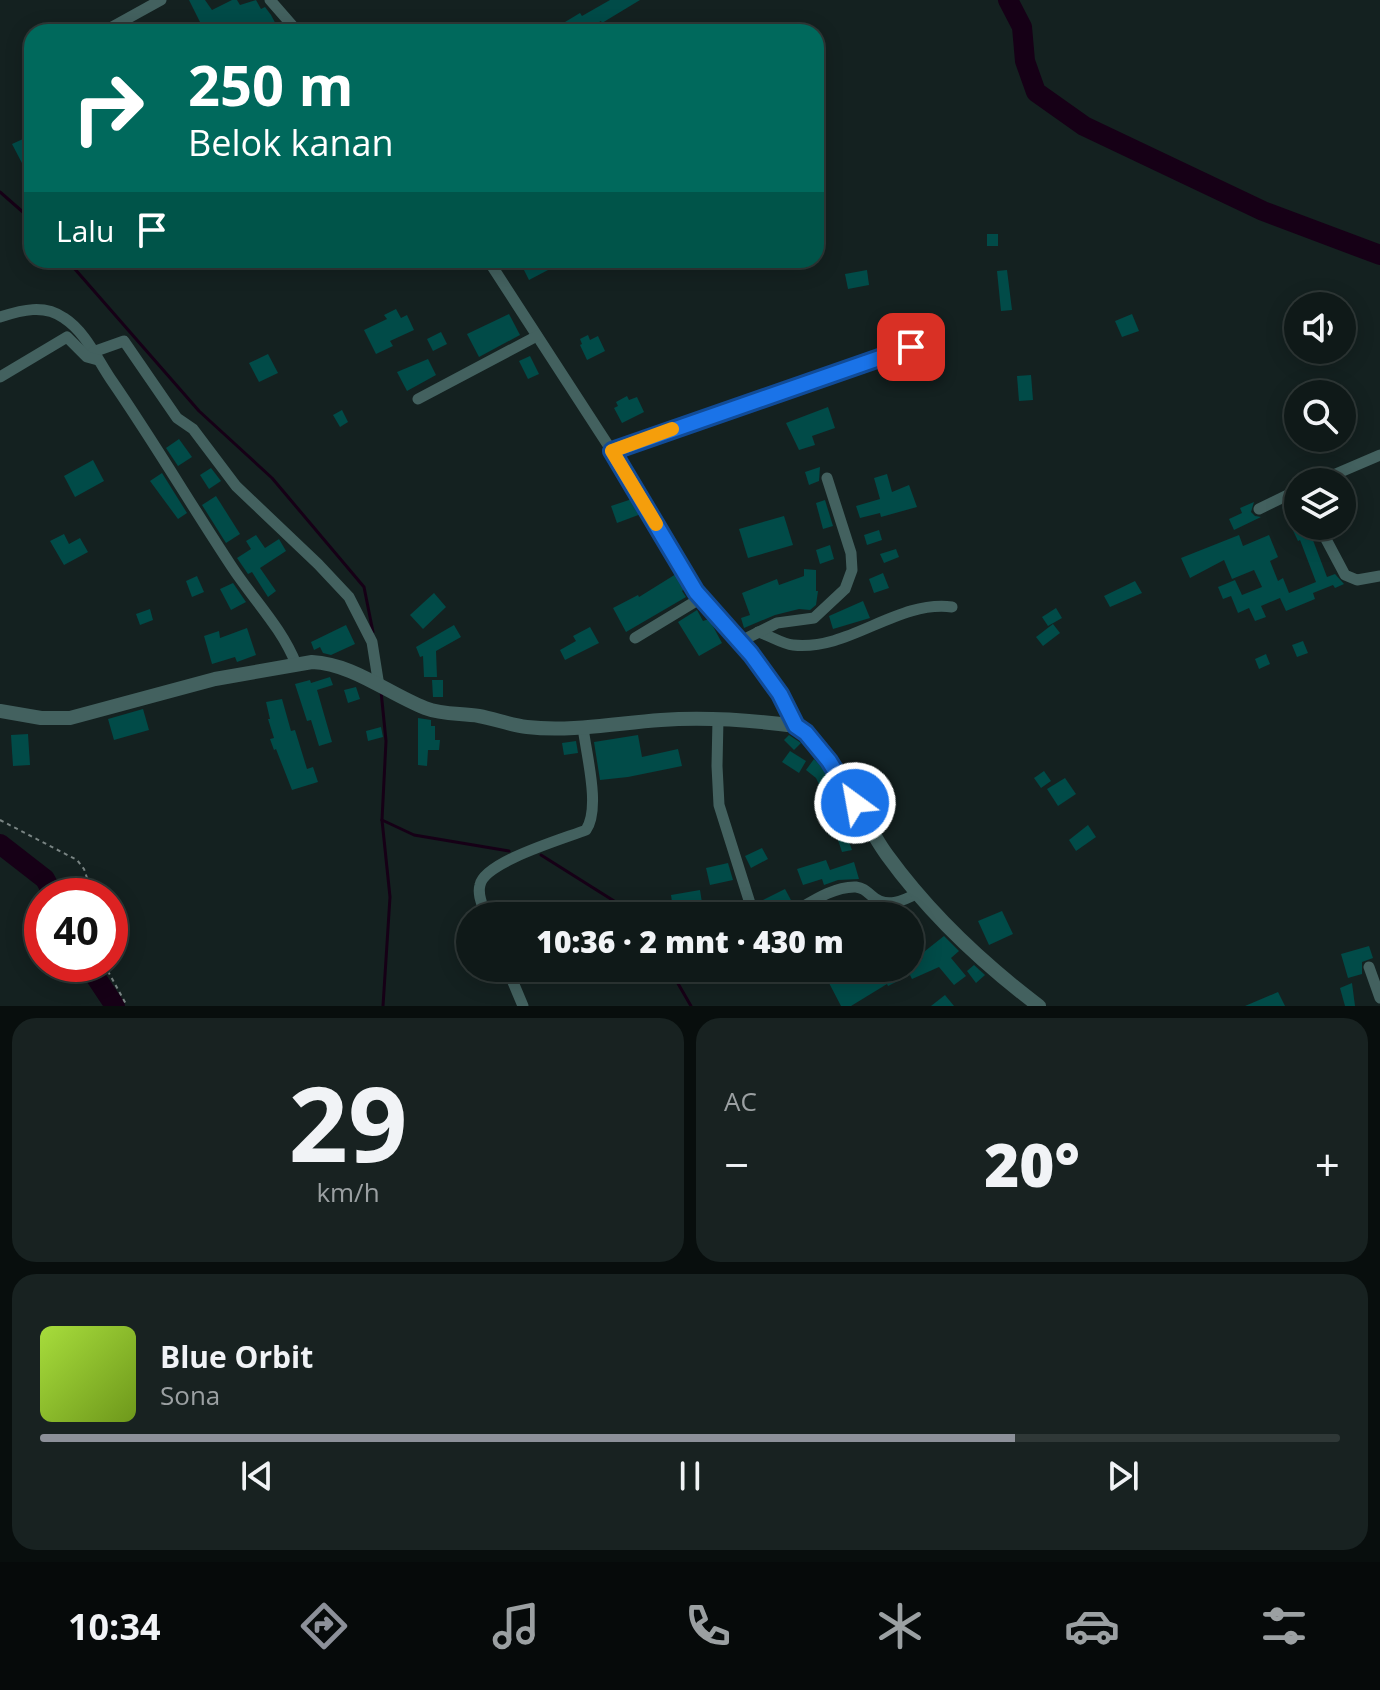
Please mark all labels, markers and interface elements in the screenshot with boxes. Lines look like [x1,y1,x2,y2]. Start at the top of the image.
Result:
text: 250 m [188,46,354,122]
icon: right [56,56,160,160]
text: Belok kanan [188,118,394,167]
icon: arrive [130,208,174,252]
text: Lalu [56,210,114,251]
map controls [1284,292,1356,540]
button: sound [1284,292,1356,364]
pin [877,313,945,381]
icon: arrive [889,325,933,369]
button: search [1284,380,1356,452]
button: layers [1284,468,1356,540]
position arrow [813,761,897,845]
speed limit sign: 40 [24,878,128,982]
text: 10:36 · 2 mnt · 430 m [536,921,844,962]
text: 29 [289,1051,407,1192]
text: AC [724,1083,757,1119]
text: 20° [984,1123,1080,1205]
text: − [724,1134,749,1194]
text: + [1315,1134,1340,1194]
text: km/h [316,1174,380,1210]
text: Blue Orbit [160,1336,313,1377]
text: Sona [160,1377,220,1413]
icon: previous [235,1454,279,1498]
icon: pause [668,1454,712,1498]
icon: next [1101,1454,1145,1498]
icon: directions [296,1598,352,1654]
icon: music [488,1598,544,1654]
icon: phone [680,1598,736,1654]
icon: climate [872,1598,928,1654]
icon: car [1064,1598,1120,1654]
icon: filters [1256,1598,1312,1654]
text: 10:34 [68,1602,161,1651]

